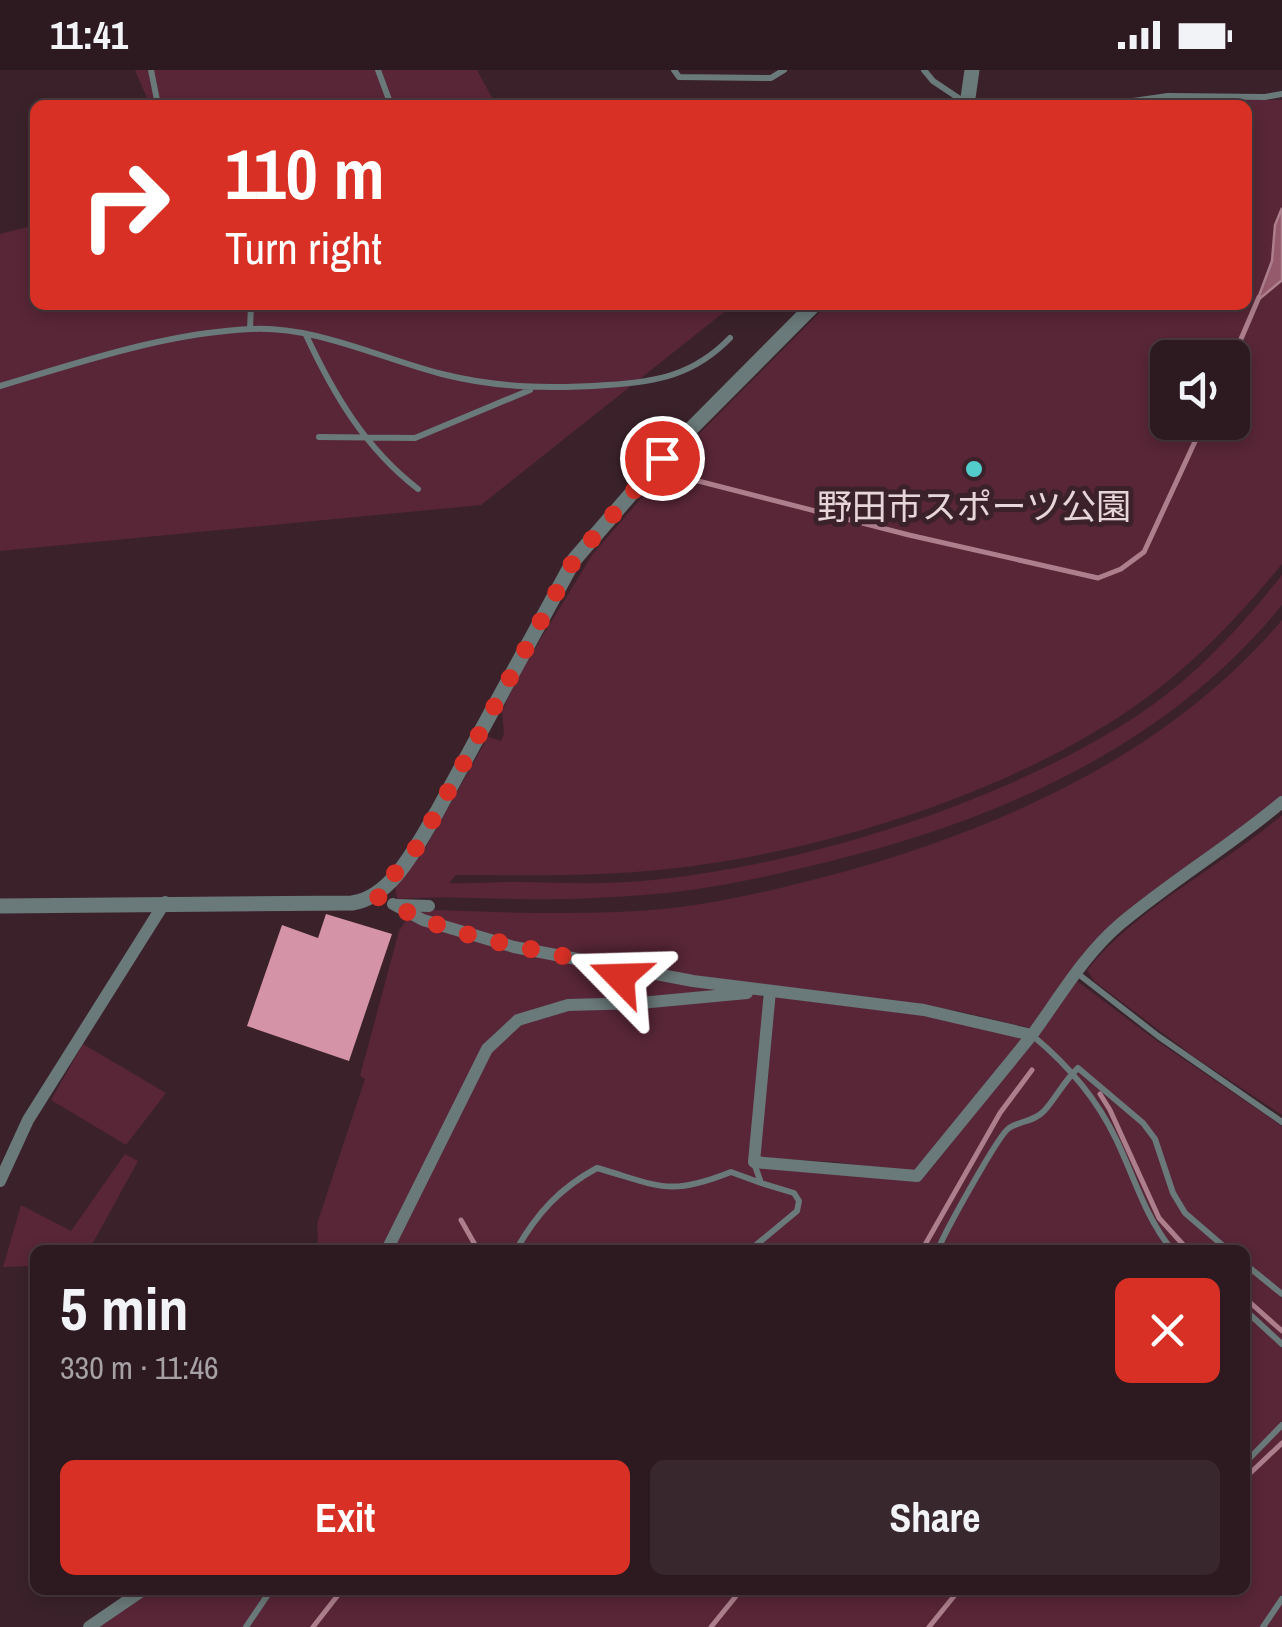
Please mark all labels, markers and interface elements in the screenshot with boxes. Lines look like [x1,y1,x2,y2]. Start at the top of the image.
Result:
text: 11:41 [50,10,128,61]
text: 110 m [225,127,385,221]
icon: right [60,140,190,270]
text: Turn right [225,217,382,278]
map controls [1150,340,1250,440]
button: sound [1150,340,1250,440]
pin [620,416,705,501]
icon: arrive [635,431,690,486]
marker: 野田市スポーツ公園 [963,458,985,480]
place label: 野田市スポーツ公園 [817,483,1131,530]
position arrow [568,925,672,1029]
text: 5 min [60,1268,189,1349]
button: close [1115,1278,1220,1383]
text: 330 m · 11:46 [60,1346,219,1389]
button: Exit [60,1460,630,1575]
button: Share [650,1460,1220,1575]

